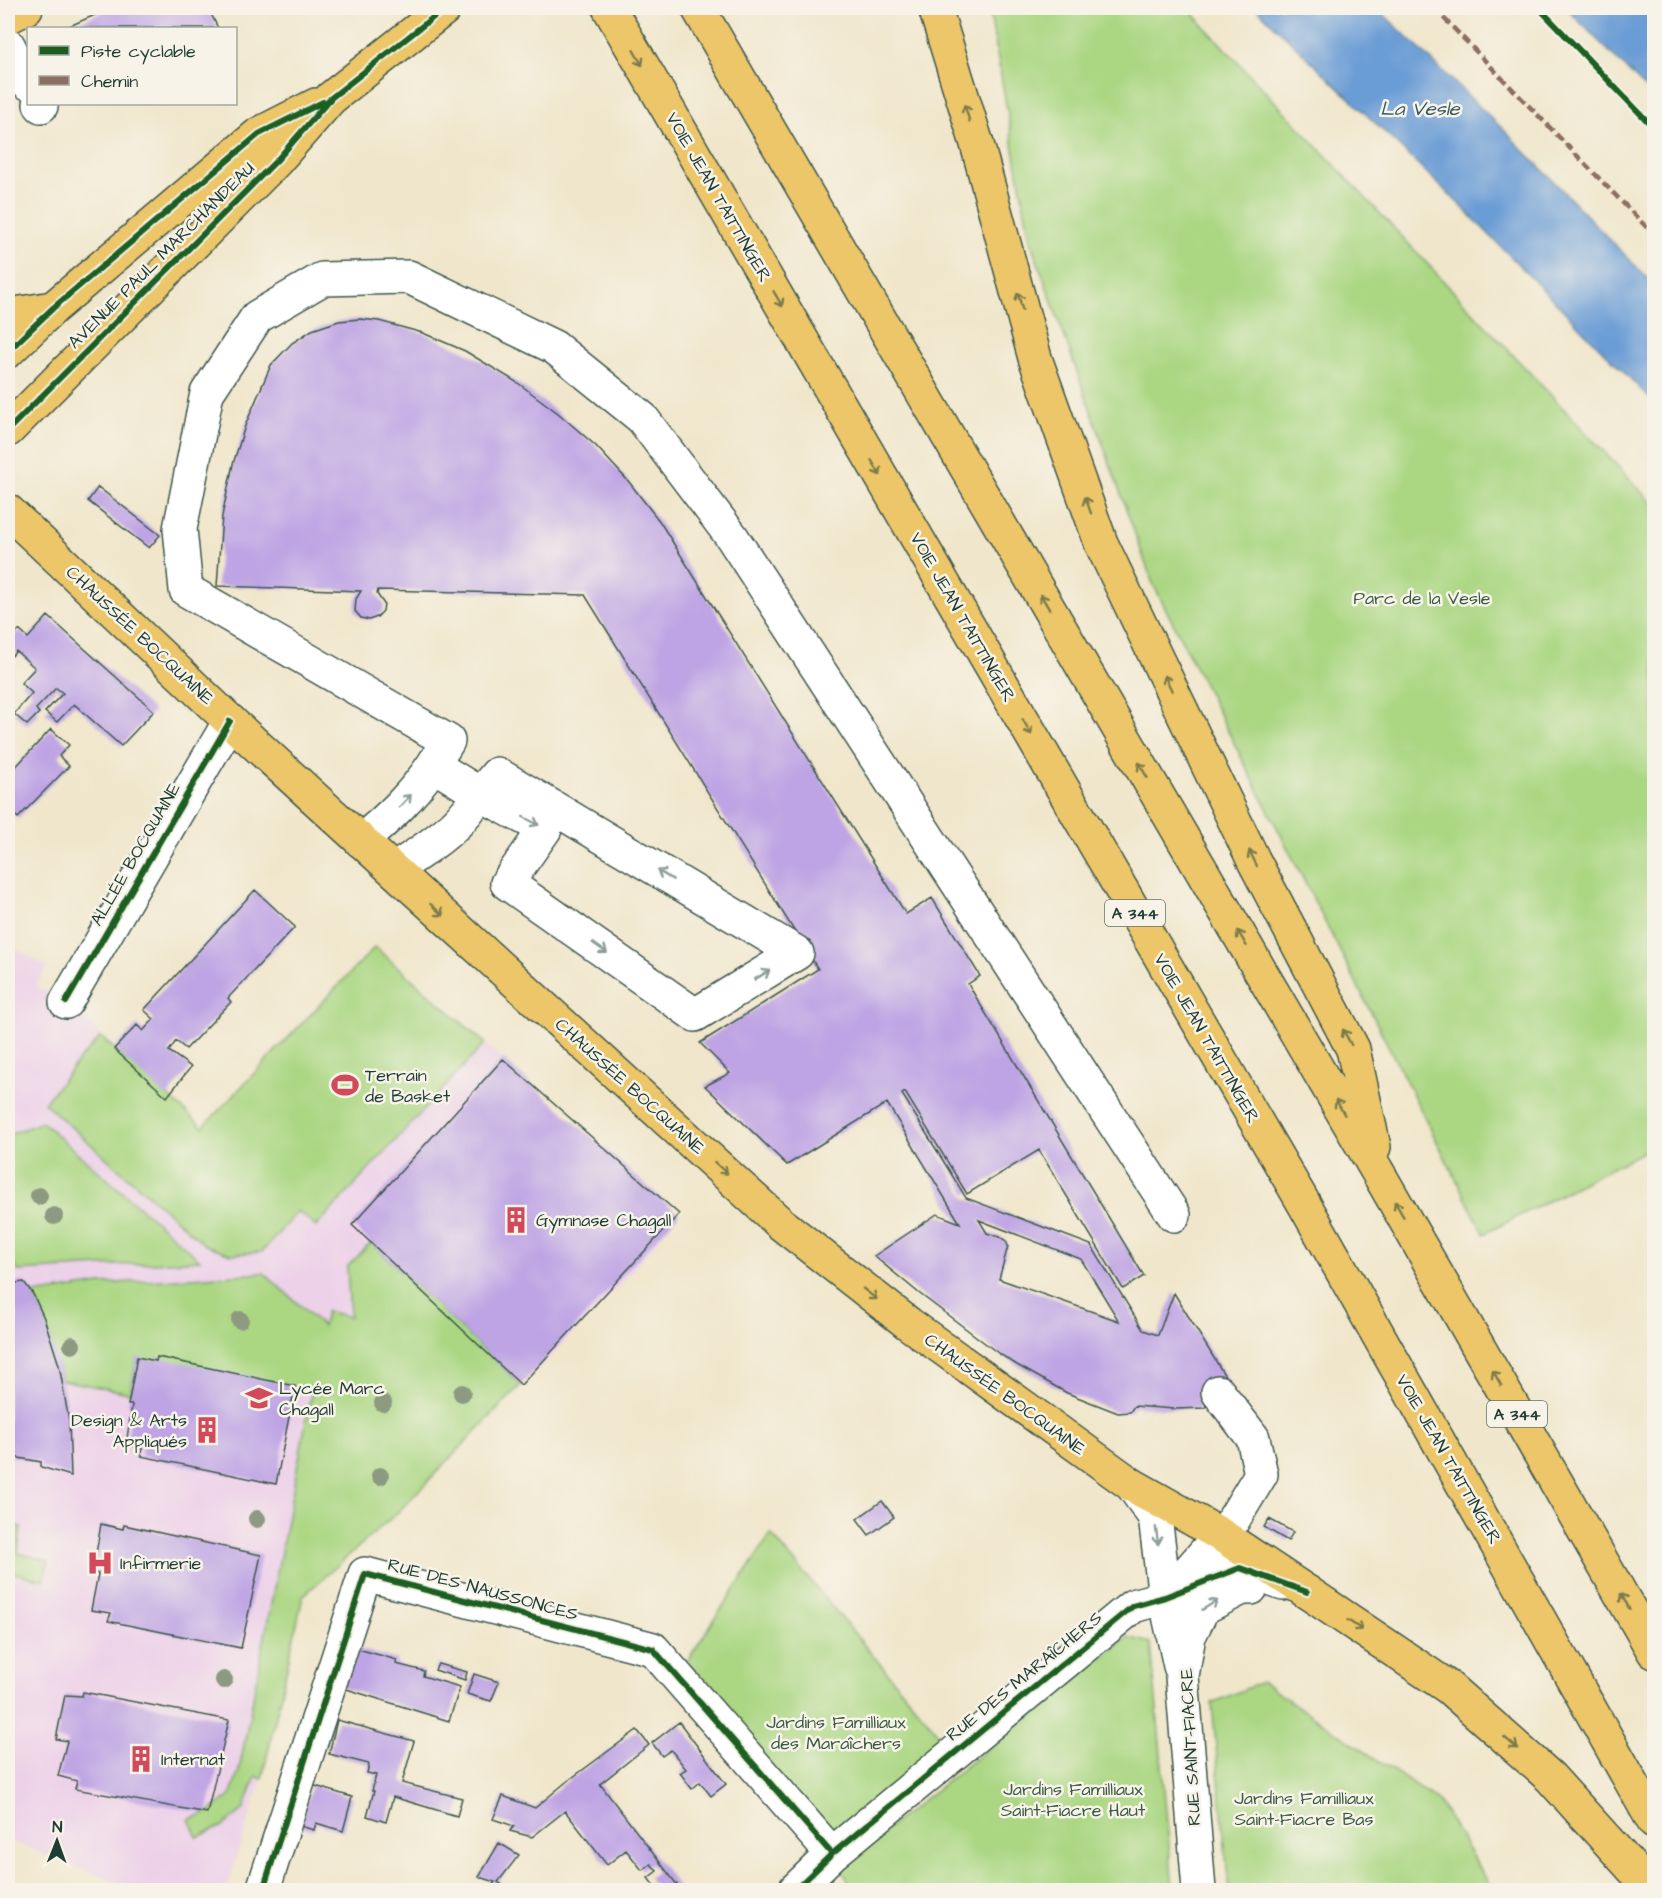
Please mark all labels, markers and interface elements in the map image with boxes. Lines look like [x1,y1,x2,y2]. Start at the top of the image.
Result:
legend [27,27,237,105]
text: Piste cyclable [81,39,196,65]
one-way arrow [633,49,645,66]
text: Chemin [81,69,138,94]
water label: La Vesle [1380,95,1461,123]
one-way arrow [961,104,972,123]
street label: VOIE JEAN TAITTINGER [660,108,777,287]
street label: AVENUE PAUL MARCHANDEAU [62,156,260,354]
one-way arrow [773,290,785,307]
one-way arrow [1013,292,1025,311]
one-way arrow [871,459,883,476]
one-way arrow [1081,496,1092,515]
street label: VOIE JEAN TAITTINGER [904,528,1021,707]
street label: CHAUSSÉE BOCQUAINE [60,560,219,711]
park label: Parc de la Vesle [1353,586,1491,611]
one-way arrow [1039,594,1051,611]
one-way arrow [1161,674,1173,692]
one-way arrow [1022,718,1033,736]
one-way arrow [1137,762,1149,779]
street label: ALLÉE BOCQUAINE [84,778,187,931]
one-way arrow [398,794,412,809]
one-way arrow [522,815,539,827]
one-way arrow [1246,849,1258,867]
one-way arrow [657,869,674,881]
road number: A 344 [1105,900,1165,926]
one-way arrow [429,902,444,916]
one-way arrow [1235,930,1247,947]
one-way arrow [591,942,607,954]
street label: VOIE JEAN TAITTINGER [1148,949,1265,1128]
one-way arrow [753,968,770,980]
street label: CHAUSSÉE BOCQUAINE [549,1012,710,1161]
one-way arrow [1341,1029,1352,1047]
place label: Terrain de Basket [365,1063,451,1109]
sports icon: Terrain de Basket [330,1070,360,1100]
one-way arrow [1334,1099,1346,1116]
one-way arrow [713,1161,728,1175]
one-way arrow [1393,1200,1404,1218]
building icon: Gymnase Chagall [501,1205,531,1235]
place label: Gymnase Chagall [536,1208,672,1234]
one-way arrow [862,1287,878,1300]
street label: CHAUSSÉE BOCQUAINE [919,1327,1091,1462]
one-way arrow [1490,1369,1502,1386]
street label: VOIE JEAN TAITTINGER [1390,1370,1507,1549]
place label: Lycée Marc Chagall [279,1376,385,1423]
school or university icon: Lycée Marc Chagall [244,1383,274,1413]
road number: A 344 [1487,1401,1547,1427]
place label: Design & Arts Appliqués [71,1408,187,1454]
building icon: Design & Arts Appliqués [192,1415,222,1445]
one-way arrow [1152,1526,1163,1545]
hospital icon: Infirmerie [85,1548,115,1578]
place label: Infirmerie [120,1551,201,1576]
street label: RUE DES NAUSSONCES [385,1552,581,1627]
one-way arrow [1619,1593,1631,1610]
one-way arrow [1202,1599,1219,1612]
street label: RUE DES MARAÎCHERS [941,1606,1108,1747]
one-way arrow [1347,1619,1363,1631]
street label: RUE SAINT-FIACRE [1174,1667,1207,1826]
park label: Jardins Familliaux des Maraîchers [766,1710,906,1756]
one-way arrow [1503,1736,1518,1750]
building icon: Internat [126,1744,156,1774]
place label: Internat [161,1747,226,1772]
park label: Jardins Familliaux Saint-Fiacre Haut [1001,1777,1146,1823]
park label: Jardins Familliaux Saint-Fiacre Bas [1234,1786,1374,1832]
north arrow [27,1811,87,1871]
text: N [52,1816,62,1838]

